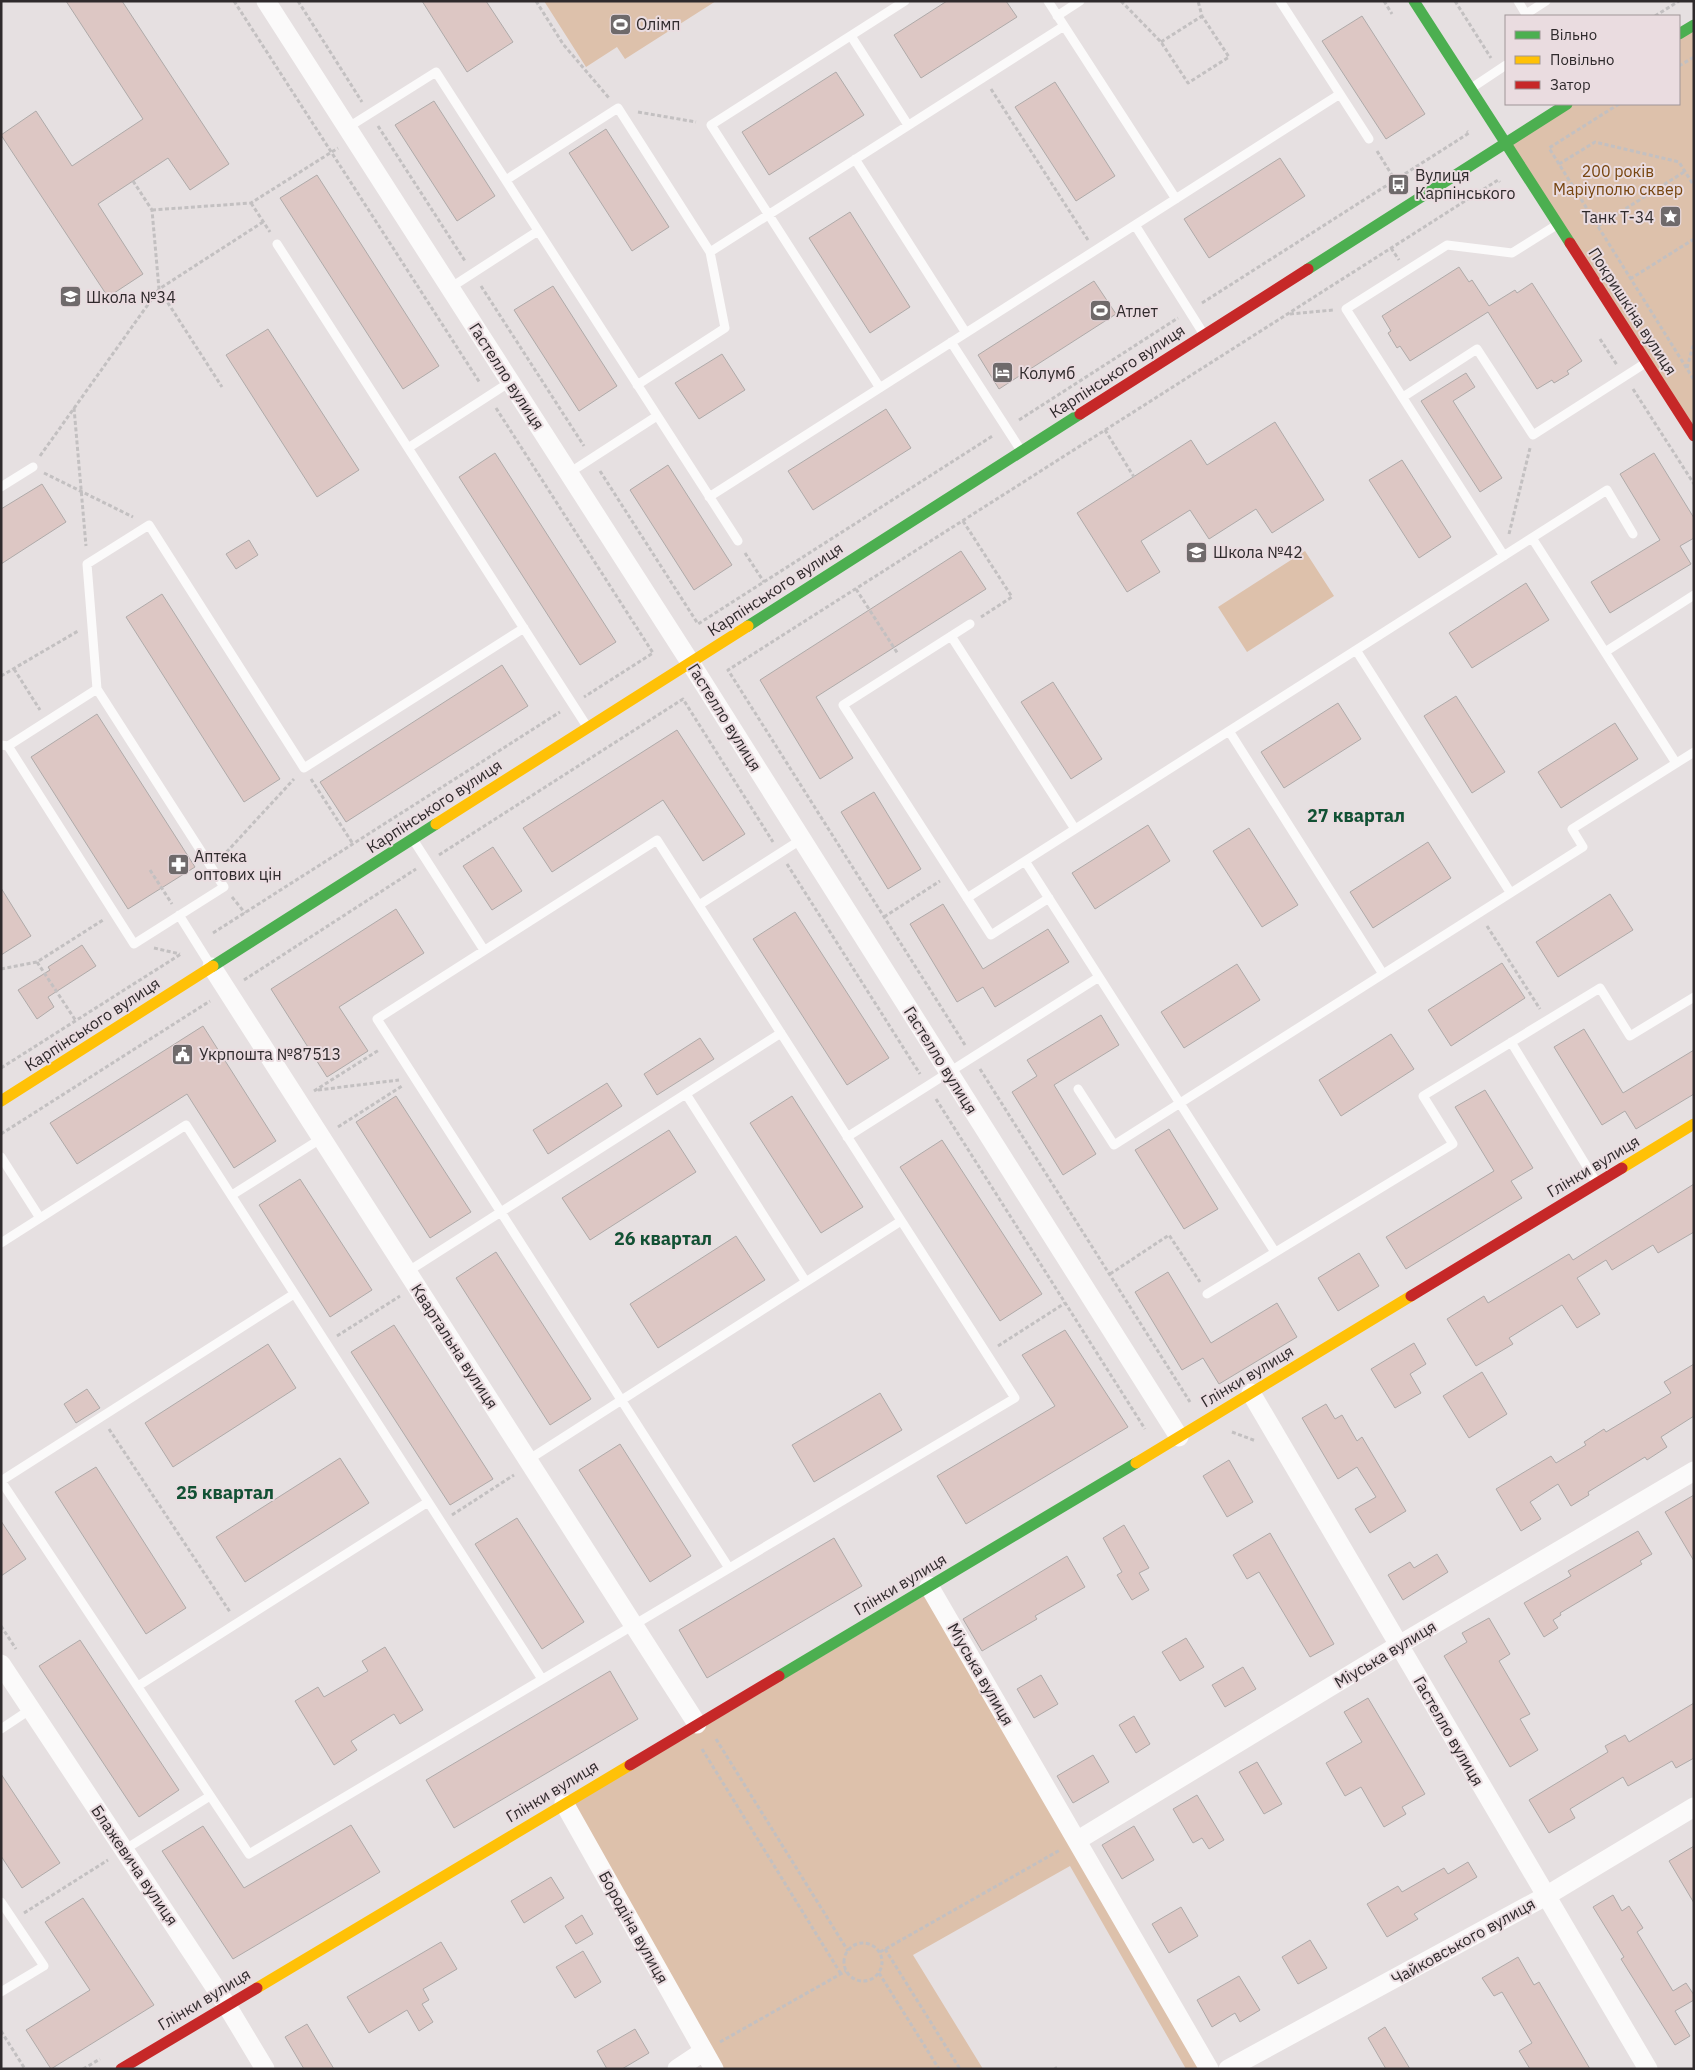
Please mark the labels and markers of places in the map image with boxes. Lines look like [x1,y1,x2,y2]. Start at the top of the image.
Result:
sports icon: Олімп [608,12,632,36]
place label: Олімп [636,14,681,34]
place label: Вулиця Карпінського [1415,165,1515,203]
bus stop icon: Вулиця Карпінського [1387,172,1411,196]
place icon: Танк Т-34 [1658,205,1682,229]
place label: Танк Т-34 [1582,207,1654,227]
school or university icon: Школа №34 [58,285,82,309]
place label: Школа №34 [86,287,176,307]
sports icon: Атлет [1088,299,1112,323]
place label: Атлет [1116,301,1158,321]
hotel icon: Колумб [991,361,1015,385]
place label: Колумб [1019,363,1075,383]
school or university icon: Школа №42 [1185,540,1209,564]
place label: Школа №42 [1213,542,1303,562]
place label: Аптека оптових цін [194,846,282,884]
pharmacy icon: Аптека оптових цін [166,853,190,877]
public building icon: Укрпошта №87513 [171,1042,195,1066]
place label: Укрпошта №87513 [199,1044,341,1064]

